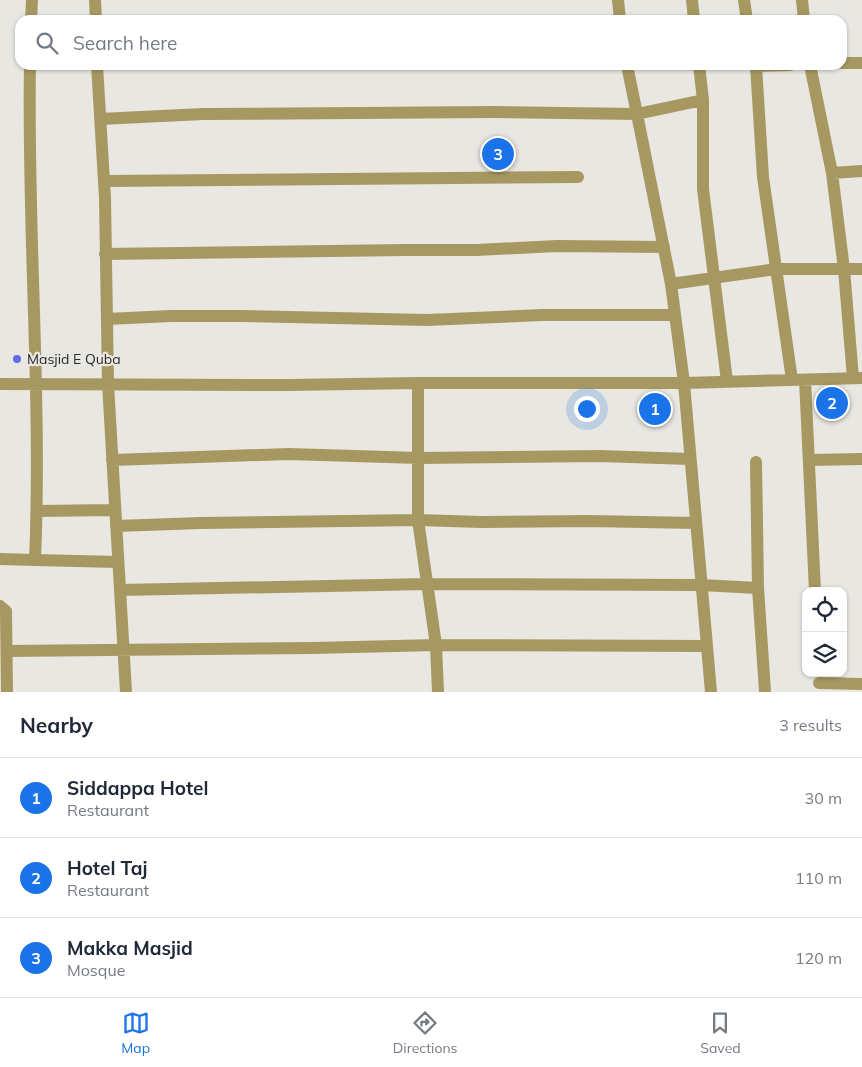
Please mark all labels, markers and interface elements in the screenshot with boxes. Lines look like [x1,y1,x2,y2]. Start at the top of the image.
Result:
search box [15,15,847,70]
icon: search [33,29,61,57]
text: Search here [73,31,177,55]
pin: 3 [482,135,514,173]
place label: Masjid E Quba [27,350,121,368]
marker: Masjid E Quba [11,353,23,365]
pin: 2 [816,384,848,422]
pin: 1 [639,390,671,428]
your location [574,396,600,422]
map controls [802,587,847,677]
button: locate [802,587,847,632]
button: layers [802,632,847,677]
text: Nearby [20,712,93,738]
text: 3 results [779,715,842,735]
text: Siddappa Hotel [67,776,208,800]
text: 1 [31,788,41,808]
text: 30 m [805,788,842,808]
text: Restaurant [67,800,149,820]
text: Hotel Taj [67,856,148,880]
text: 2 [31,868,41,888]
text: 110 m [795,868,842,888]
text: Restaurant [67,880,149,900]
text: Makka Masjid [67,936,193,960]
text: 3 [31,948,41,968]
text: 120 m [795,948,842,968]
text: Mosque [67,960,125,980]
tab: Map [121,1009,150,1057]
tab: Directions [393,1009,458,1057]
tab: Saved [700,1009,741,1057]

